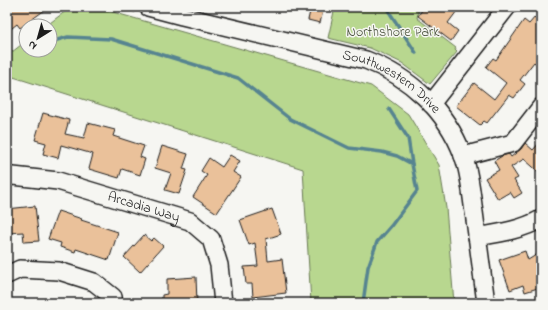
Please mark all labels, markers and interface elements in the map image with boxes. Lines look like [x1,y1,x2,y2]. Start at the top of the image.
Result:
north arrow [18,18,58,58]
park label: Northshore Park [347,22,440,43]
text: N [25,37,40,54]
street label: Southwestern Drive [340,44,446,119]
street label: Arcadia Way [105,186,183,229]

